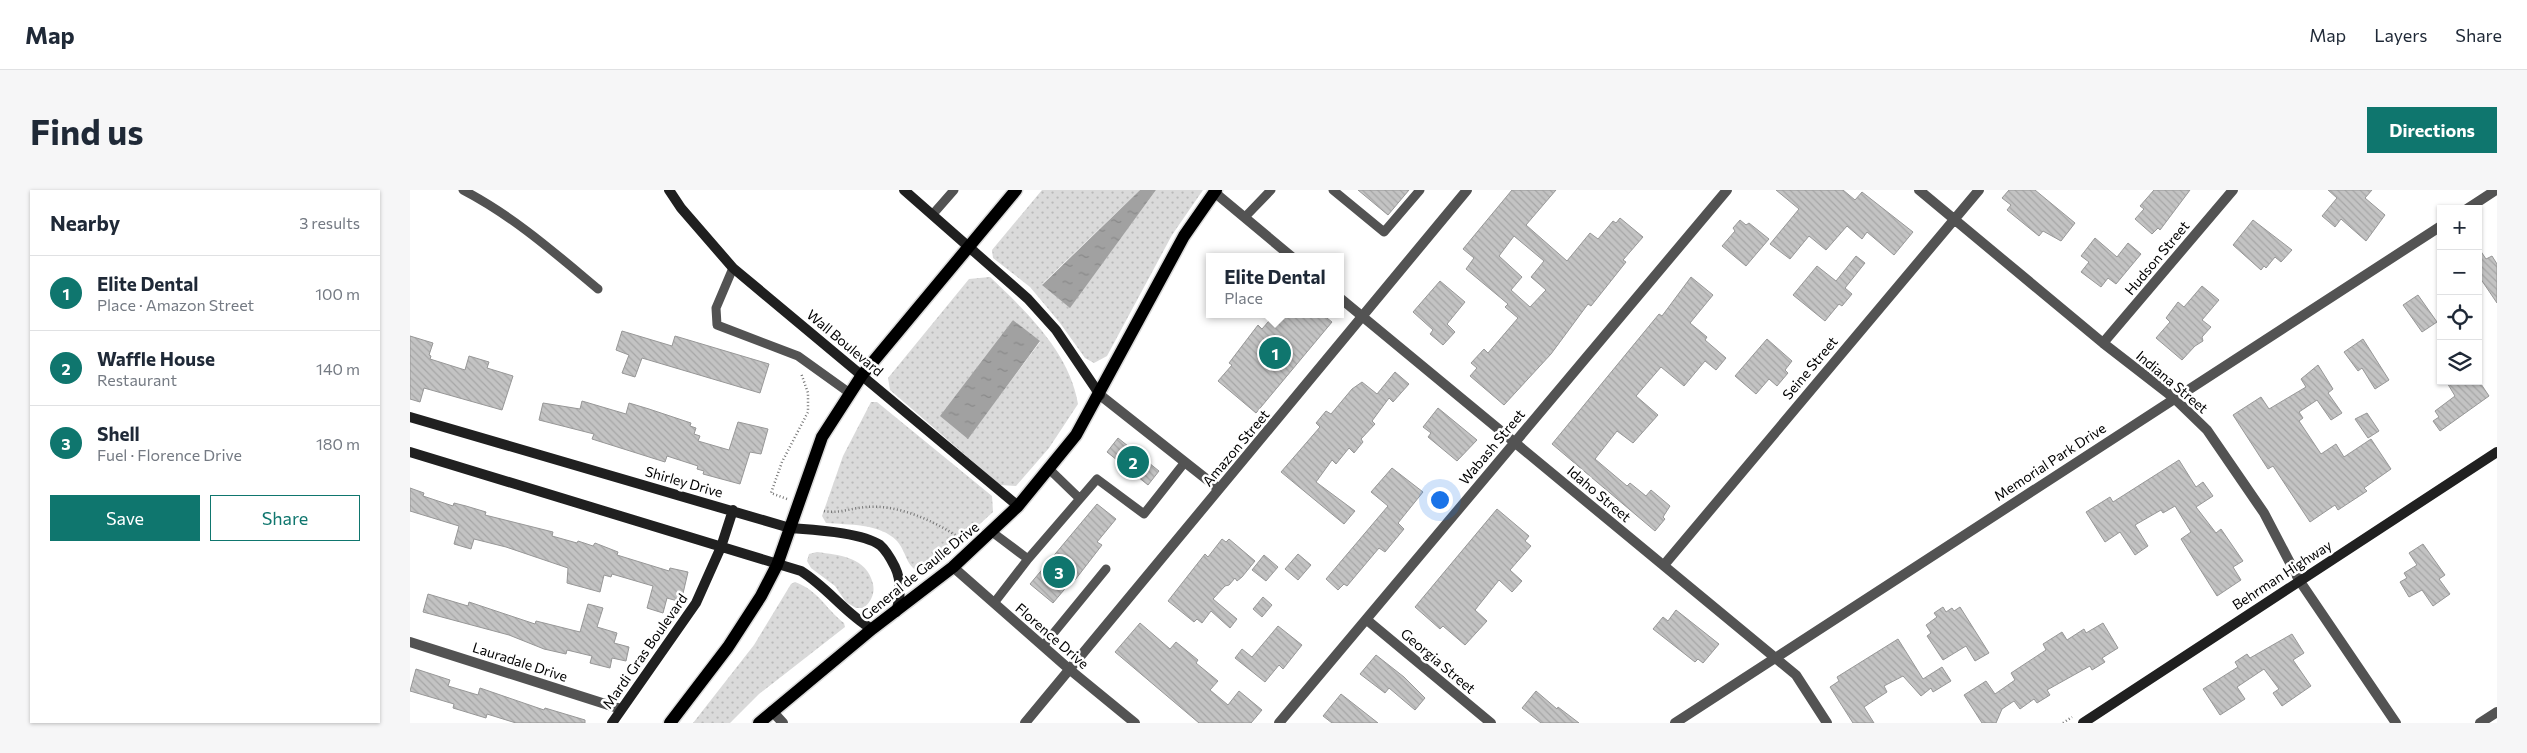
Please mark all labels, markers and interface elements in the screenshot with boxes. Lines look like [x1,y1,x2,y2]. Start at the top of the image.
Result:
text: Map [25,20,75,49]
text: Map [2309,24,2346,46]
text: Layers [2374,24,2427,46]
text: Share [2455,24,2502,46]
button: Directions [2367,107,2497,153]
text: Find us [30,109,144,152]
map controls [2437,205,2482,385]
button: + [2437,205,2482,250]
text: Nearby [50,210,120,235]
text: 3 results [299,213,360,232]
street label: Hudson Street [2121,217,2193,298]
button: − [2437,250,2482,295]
popup [1206,253,1344,318]
text: Elite Dental [1224,265,1326,288]
text: Elite Dental [97,272,199,295]
text: 1 [62,284,70,303]
text: 100 m [315,284,360,303]
text: Place [1224,288,1263,307]
text: Place · Amazon Street [97,295,254,314]
button: locate [2437,295,2482,340]
street label: Wall Boulevard [804,306,887,379]
street label: Seine Street [1778,333,1841,403]
pin: 1 [1259,334,1291,372]
button: layers [2437,340,2482,385]
text: Waffle House [97,347,215,370]
street label: Indiana Street [2133,347,2212,417]
text: 2 [61,359,71,378]
text: 140 m [316,359,360,378]
text: Restaurant [97,370,177,389]
street label: Wabash Street [1455,405,1528,488]
street label: Amazon Street [1199,406,1273,489]
street label: Memorial Park Drive [1991,419,2109,504]
text: Shell [97,422,140,445]
text: 3 [61,434,71,453]
text: 180 m [316,434,360,453]
pin: 2 [1117,443,1149,481]
text: Fuel · Florence Drive [97,445,242,464]
street label: Shirley Drive [643,462,725,501]
street label: Idaho Street [1564,462,1635,525]
your location [1427,487,1453,513]
button: Save [50,495,200,541]
button: Share [210,495,360,541]
street label: General de Gaulle Drive [857,518,982,623]
street label: Behrman Highway [2229,536,2335,613]
pin: 3 [1043,553,1075,591]
street label: Mardi Gras Boulevard [599,590,691,711]
street label: Florence Drive [1012,599,1092,672]
street label: Georgia Street [1397,624,1479,697]
street label: Lauradale Drive [471,638,570,685]

